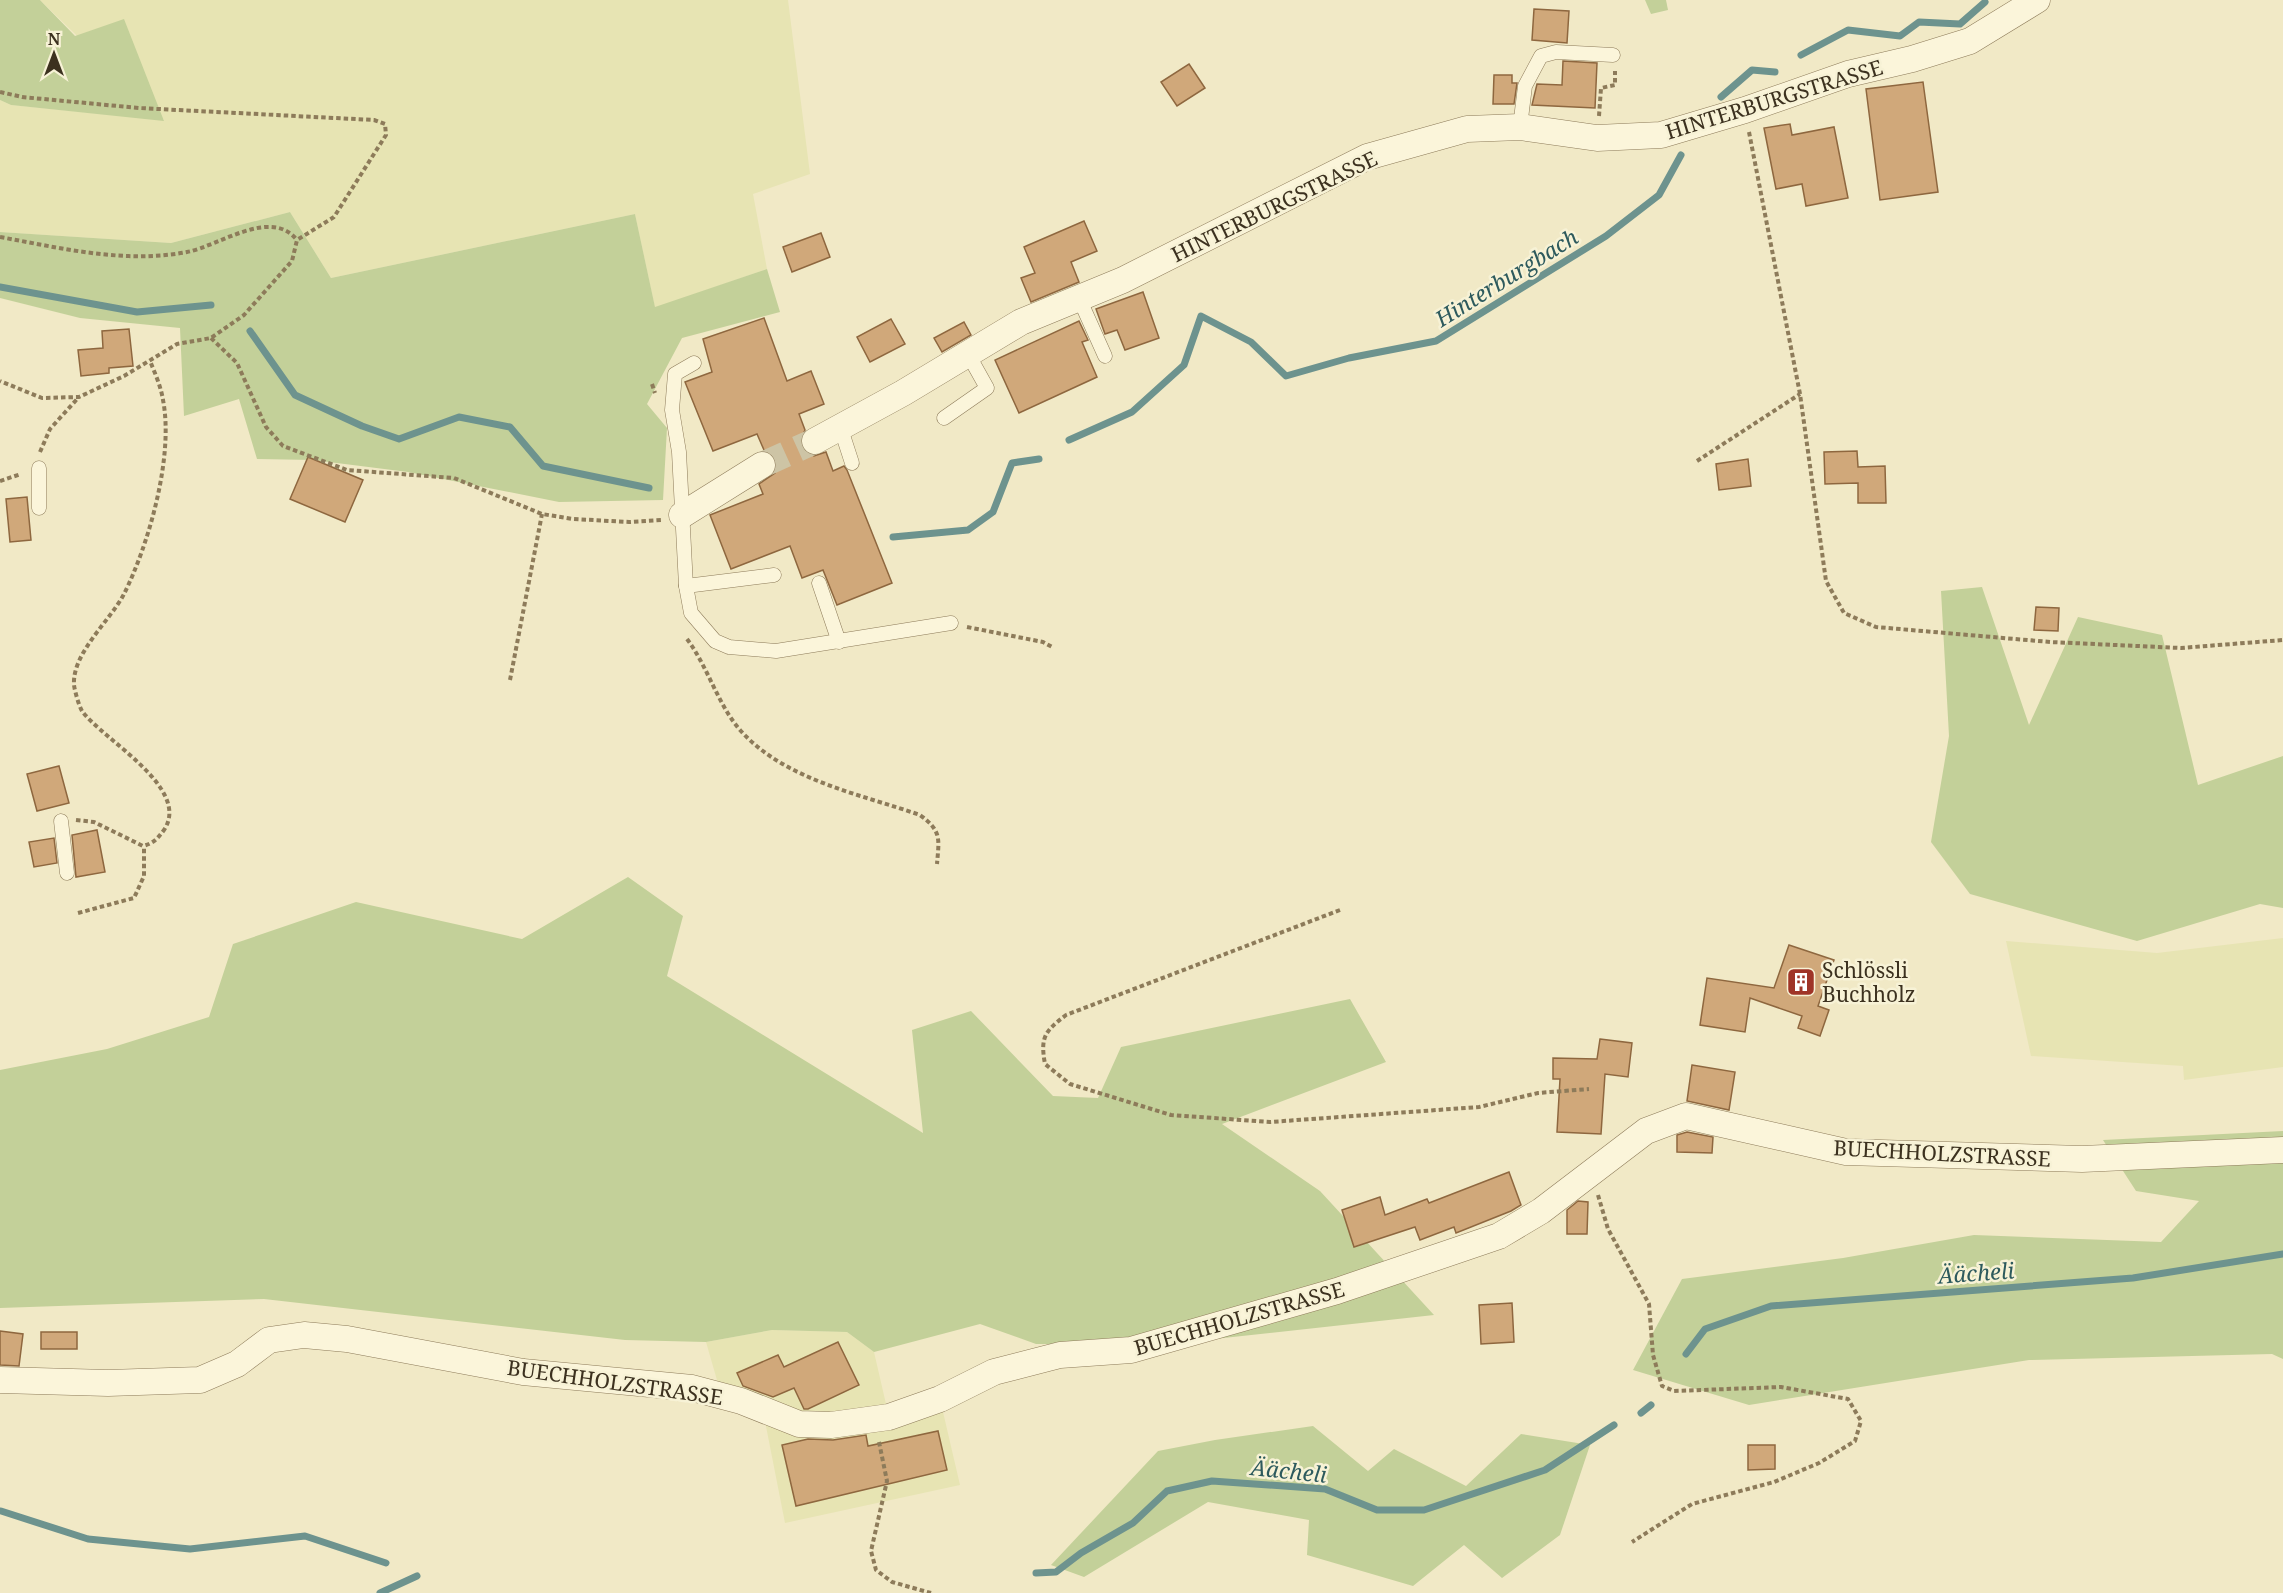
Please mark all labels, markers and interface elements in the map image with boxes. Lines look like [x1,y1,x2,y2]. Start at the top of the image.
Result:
north arrow [24,24,84,84]
text: N [48,28,61,50]
street label: HINTERBURGSTRASSE [1662,53,1886,145]
street label: HINTERBURGSTRASSE [1166,144,1382,268]
water label: Hinterburgbach [1428,221,1583,333]
place label: Schlössli Buchholz [1822,956,1915,1008]
building icon: Schlössli Buchholz [1785,966,1817,998]
street label: BUECHHOLZSTRASSE [1833,1133,2051,1173]
water label: Äächeli [1935,1254,2015,1290]
street label: BUECHHOLZSTRASSE [1131,1275,1347,1361]
street label: BUECHHOLZSTRASSE [505,1353,725,1411]
water label: Äächeli [1247,1451,1329,1489]

